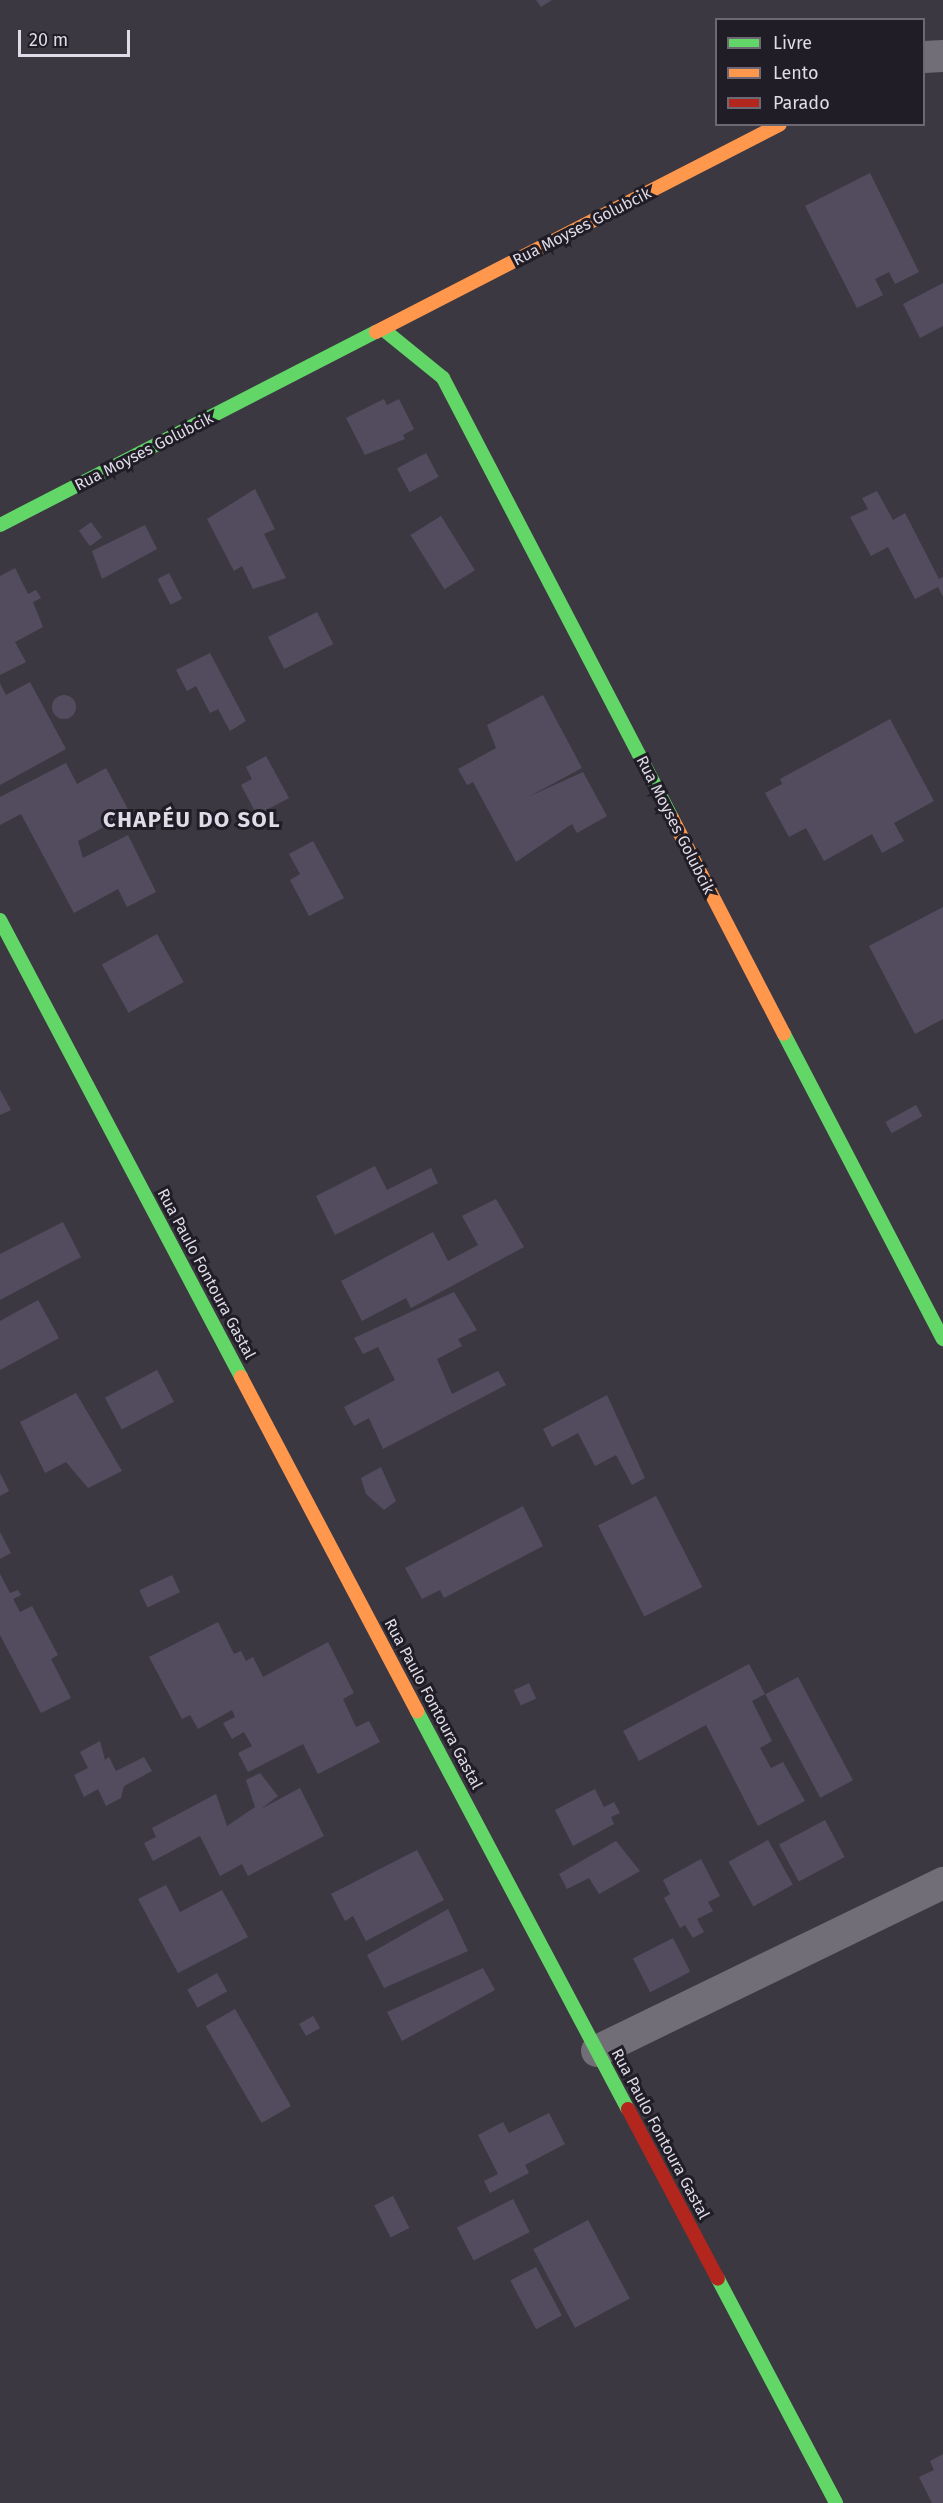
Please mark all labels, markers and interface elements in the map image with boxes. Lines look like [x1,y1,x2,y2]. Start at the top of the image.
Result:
scale bar [21,18,134,56]
legend [715,18,925,126]
text: 20 m [29,29,68,51]
text: Livre [773,32,812,54]
text: Lento [773,62,819,84]
text: Parado [773,92,830,114]
street label: Rua Moyses Golubcik [510,184,654,270]
street label: Rua Moyses Golubcik [72,409,216,495]
street label: Rua Moyses Golubcik [632,753,718,897]
district label: CHAPÉU DO SOL [103,807,281,833]
street label: Rua Paulo Fontoura Gastal [153,1185,259,1363]
street label: Rua Paulo Fontoura Gastal [380,1615,486,1793]
street label: Rua Paulo Fontoura Gastal [607,2045,713,2223]

